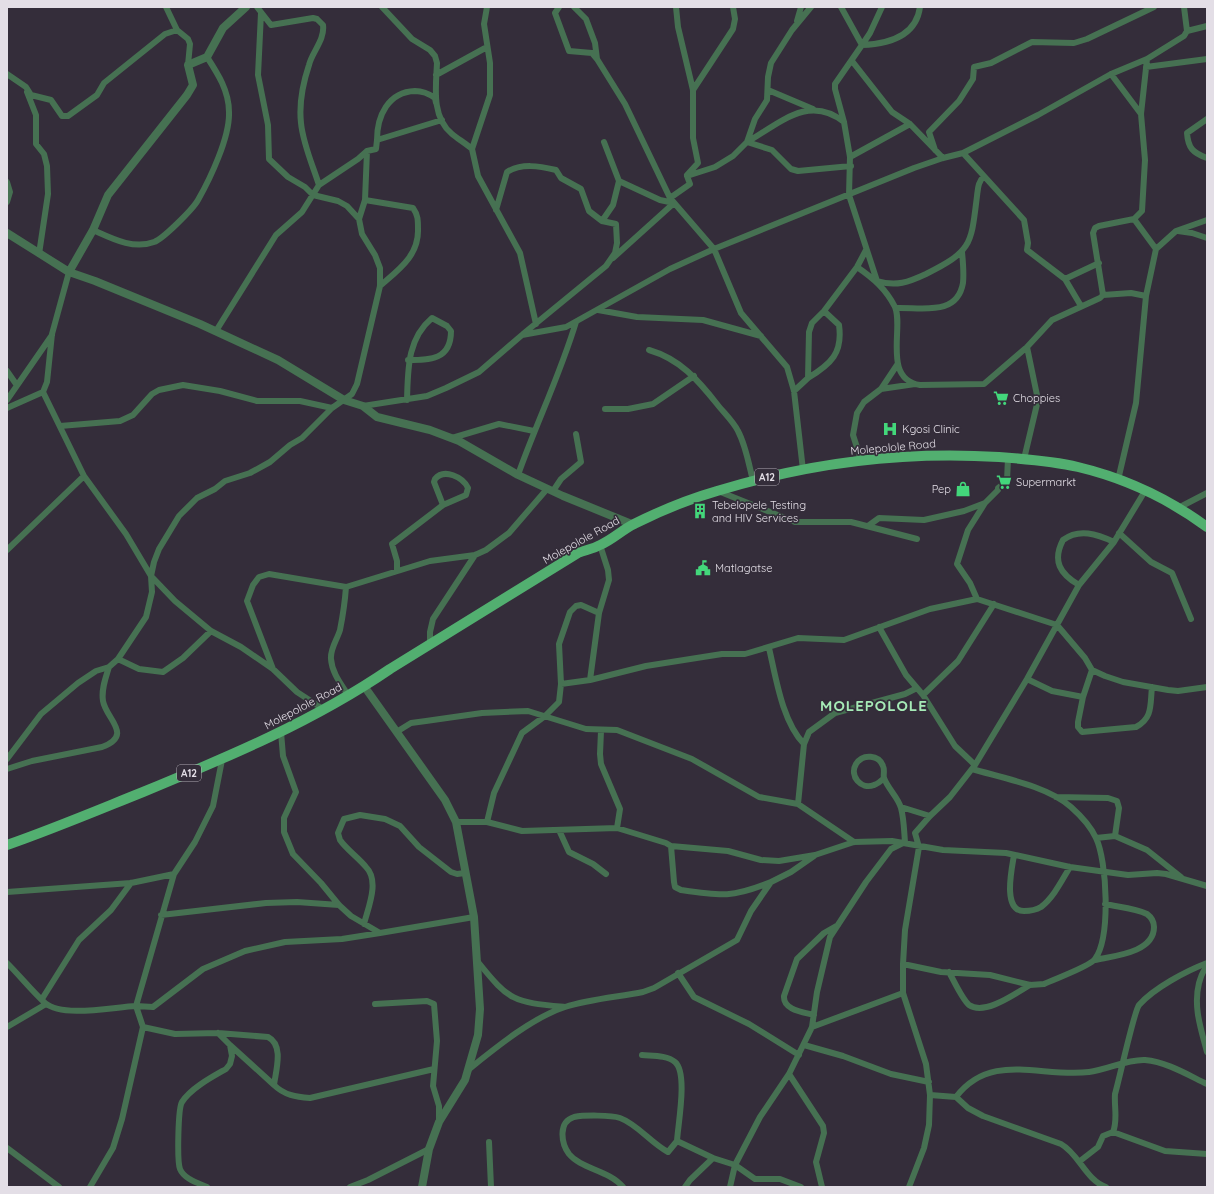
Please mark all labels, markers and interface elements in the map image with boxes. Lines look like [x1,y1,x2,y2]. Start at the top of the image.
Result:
supermarket icon: Choppies [992,389,1010,407]
place label: Choppies [1013,391,1060,405]
hospital icon: Kgosi Clinic [881,420,899,438]
place label: Kgosi Clinic [902,422,960,436]
street label: Molepolole Road [850,436,936,458]
road number: A12 [755,469,779,485]
supermarket icon: Supermarkt [995,473,1013,491]
place label: Supermarkt [1016,475,1076,489]
shop icon: Pep [954,480,972,498]
place label: Pep [932,482,951,496]
place label: Tebelopele Testing and HIV Services [712,498,806,525]
building icon: Tebelopele Testing and HIV Services [691,502,709,520]
street label: Molepolole Road [540,513,622,567]
public building icon: Matlagatse [694,559,712,577]
place label: Matlagatse [715,561,773,575]
street label: Molepolole Road [262,680,344,732]
district label: MOLEPOLOLE [820,696,928,715]
road number: A12 [177,765,201,781]

